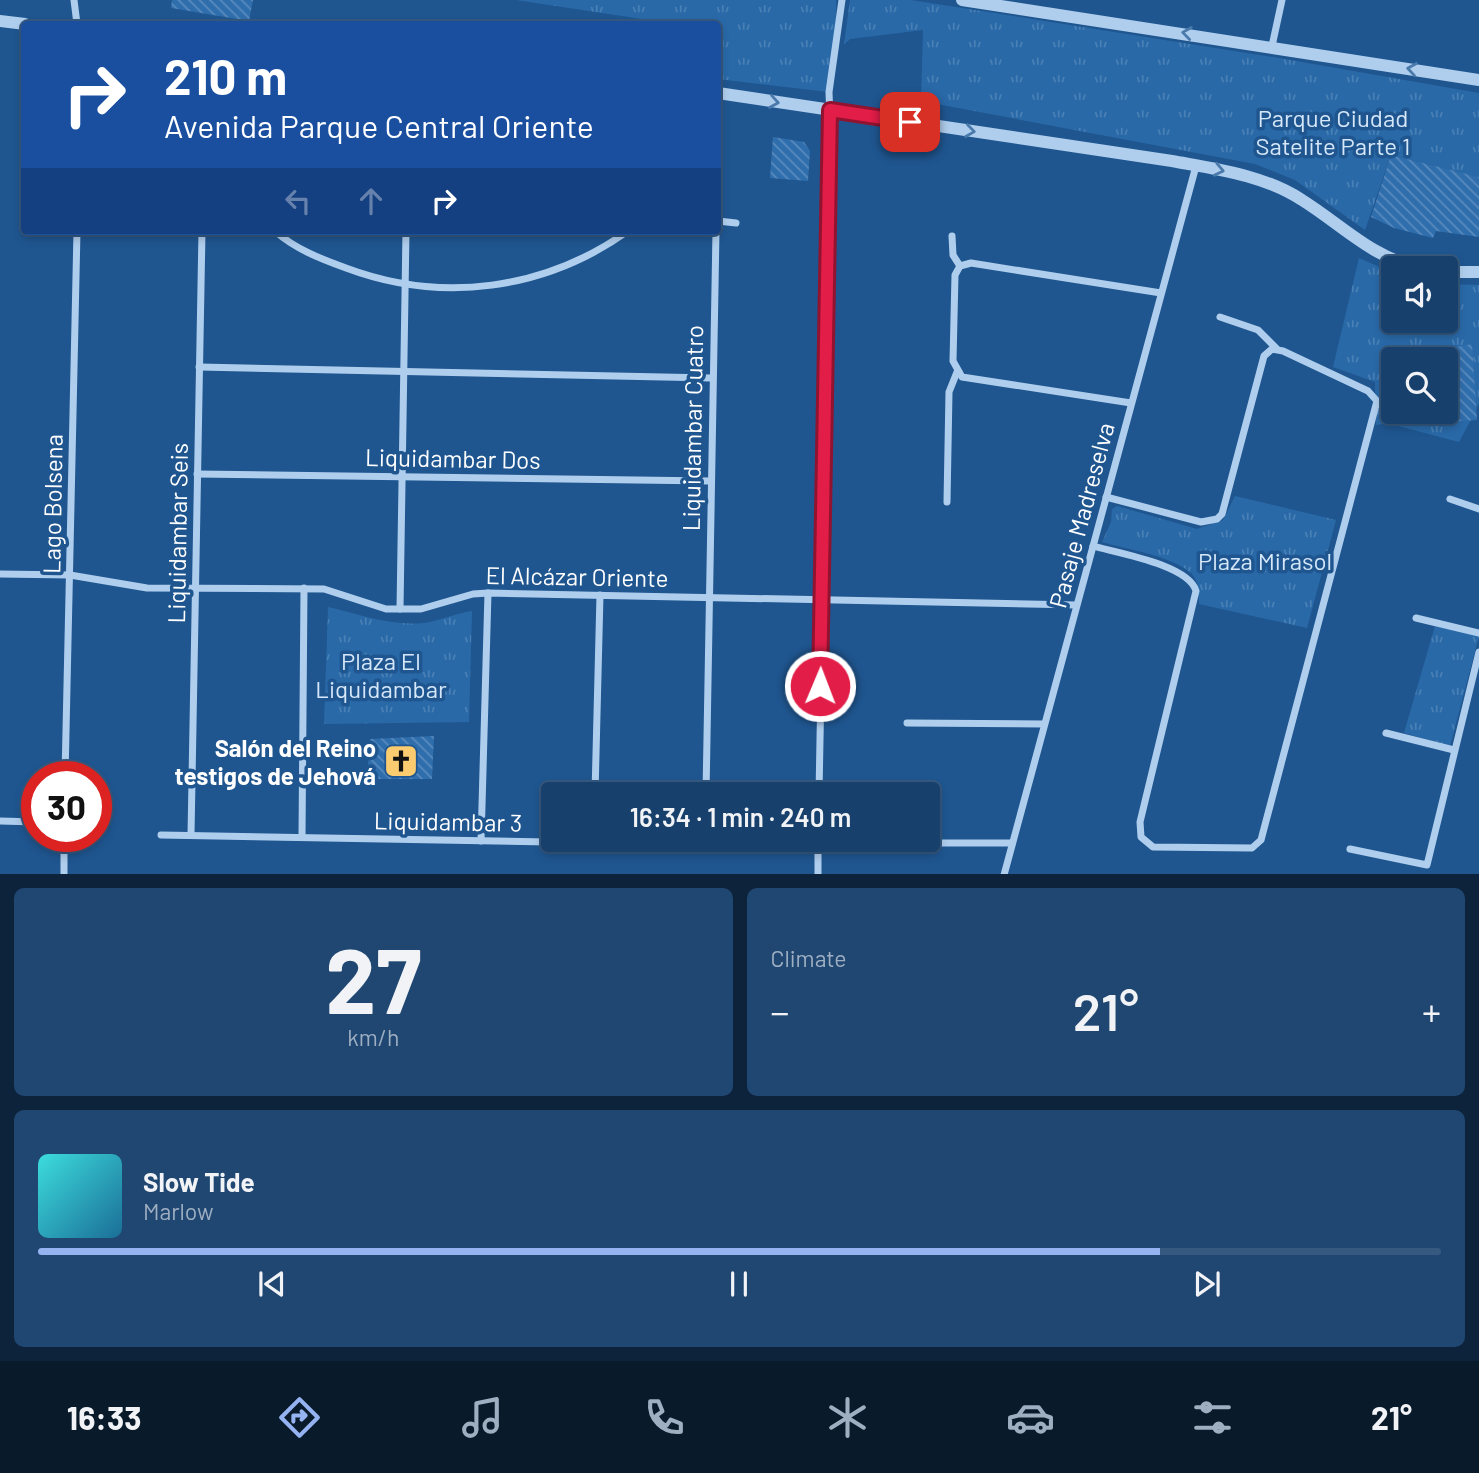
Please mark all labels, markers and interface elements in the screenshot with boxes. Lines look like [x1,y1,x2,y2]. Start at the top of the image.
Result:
one-way arrow [1181,26,1193,41]
text: 210 m [164,46,287,105]
icon: right [49,49,140,140]
one-way arrow [1406,62,1418,77]
pin [880,92,940,152]
one-way arrow [768,94,780,109]
icon: arrive [891,103,929,141]
park label: Parque Ciudad Satelite Parte 1 [1256,103,1410,160]
text: Avenida Parque Central Oriente [164,106,594,144]
one-way arrow [964,124,976,139]
one-way arrow [1213,162,1225,177]
icon: left [279,182,317,220]
icon: ahead [352,182,390,220]
icon: right [425,182,463,220]
map controls [1381,256,1458,424]
button: sound [1381,256,1458,333]
street label: Liquidambar Cuatro [676,325,708,531]
button: search [1381,347,1458,424]
street label: Pasaje Madreselva [1042,419,1120,611]
street label: Lago Bolsena [36,434,68,574]
street label: Liquidambar Seis [161,442,193,624]
street label: Liquidambar Dos [365,442,541,474]
park label: Plaza Mirasol [1198,546,1332,575]
street label: El Alcázar Oriente [485,560,669,592]
park label: Plaza El Liquidambar [315,646,447,703]
position arrow [783,649,857,723]
place label: Salón del Reino testigos de Jehová [174,733,376,790]
church icon: Salón del Reino testigos de Jehová [382,742,420,780]
speed limit sign: 30 [21,761,112,852]
text: 16:34 · 1 min · 240 m [630,801,851,832]
street label: Liquidambar 3 [374,805,522,837]
text: 27 [325,923,421,1032]
text: Climate [771,944,847,972]
text: 21° [1073,979,1139,1041]
text: − [771,988,790,1034]
text: + [1422,988,1441,1034]
text: km/h [347,1023,399,1051]
text: Slow Tide [143,1166,255,1197]
text: Marlow [143,1197,214,1225]
icon: previous [253,1265,291,1303]
icon: pause [720,1265,758,1303]
icon: next [1188,1265,1226,1303]
icon: directions [275,1393,324,1442]
icon: music [458,1393,507,1442]
icon: phone [640,1393,689,1442]
icon: climate [823,1393,872,1442]
icon: car [1006,1393,1055,1442]
icon: filters [1188,1393,1237,1442]
text: 16:33 [67,1398,142,1436]
text: 21° [1371,1398,1412,1436]

